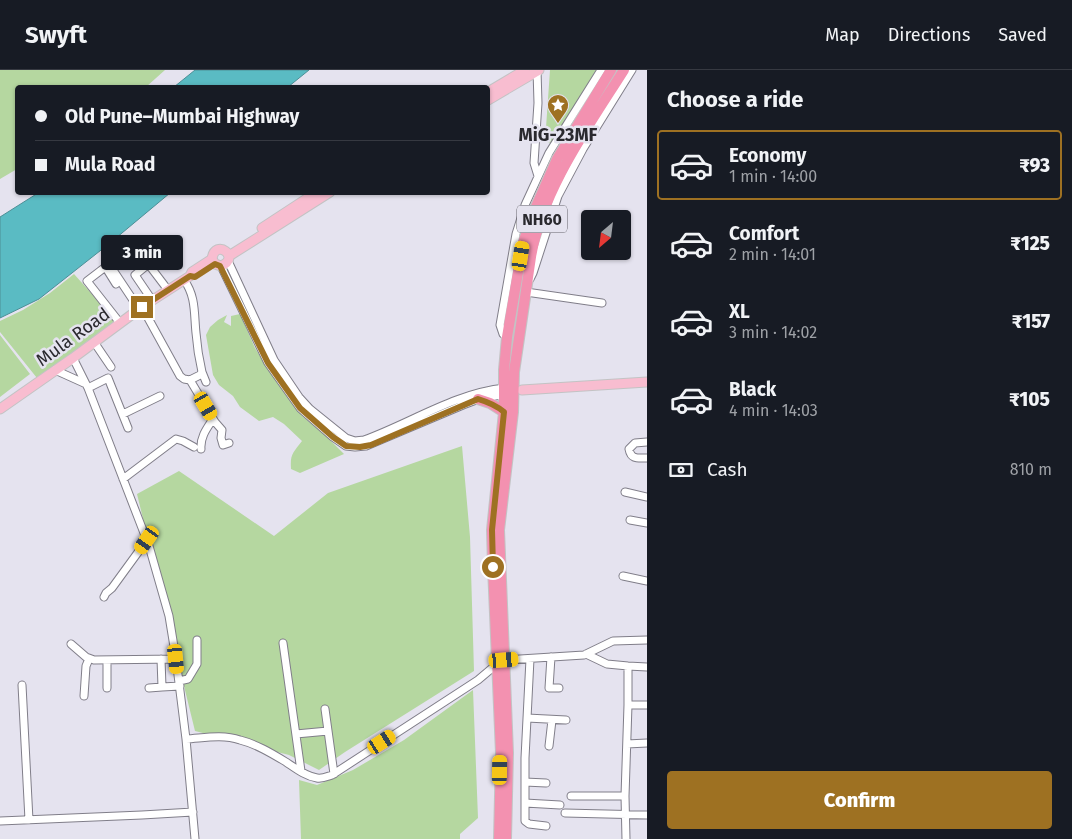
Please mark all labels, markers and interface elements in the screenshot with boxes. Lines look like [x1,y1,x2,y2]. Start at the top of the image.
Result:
text: Swyft [25,21,87,49]
text: Map [825,24,860,46]
text: Directions [888,24,970,46]
text: Saved [998,24,1047,46]
text: Choose a ride [667,86,803,113]
place icon: MiG-23MF [546,93,570,124]
text: Old Pune–Mumbai Highway [65,105,299,128]
place label: MiG-23MF [519,124,598,146]
icon: car [669,143,714,188]
text: Economy [729,144,806,167]
text: Mula Road [65,153,155,176]
text: ₹93 [1019,154,1050,177]
text: 1 min · 14:00 [729,167,817,186]
road number: NH60 [517,206,567,232]
north arrow [581,210,631,260]
map controls [581,210,631,260]
icon: car [669,221,714,266]
text: Comfort [729,222,799,245]
text: ₹125 [1010,232,1050,255]
callout: 3 min [101,234,183,270]
car [511,240,530,272]
text: 3 min [122,243,162,262]
text: 2 min · 14:01 [729,245,816,264]
route end [131,296,153,318]
icon: car [669,299,714,344]
text: XL [729,300,750,323]
street label: Mula Road [32,303,114,371]
text: ₹157 [1012,310,1050,333]
text: 3 min · 14:02 [729,323,817,342]
icon: car [669,377,714,422]
text: Black [729,378,776,401]
text: ₹105 [1009,388,1050,411]
car [192,389,219,423]
text: 4 min · 14:03 [729,401,818,420]
icon: cash [667,456,695,484]
text: Cash [707,458,748,481]
text: 810 m [1010,460,1052,479]
car [132,523,161,557]
route start [482,556,504,578]
car [166,643,185,675]
car [488,651,519,669]
car [365,728,398,756]
car [492,755,507,785]
button: Confirm [667,771,1052,829]

